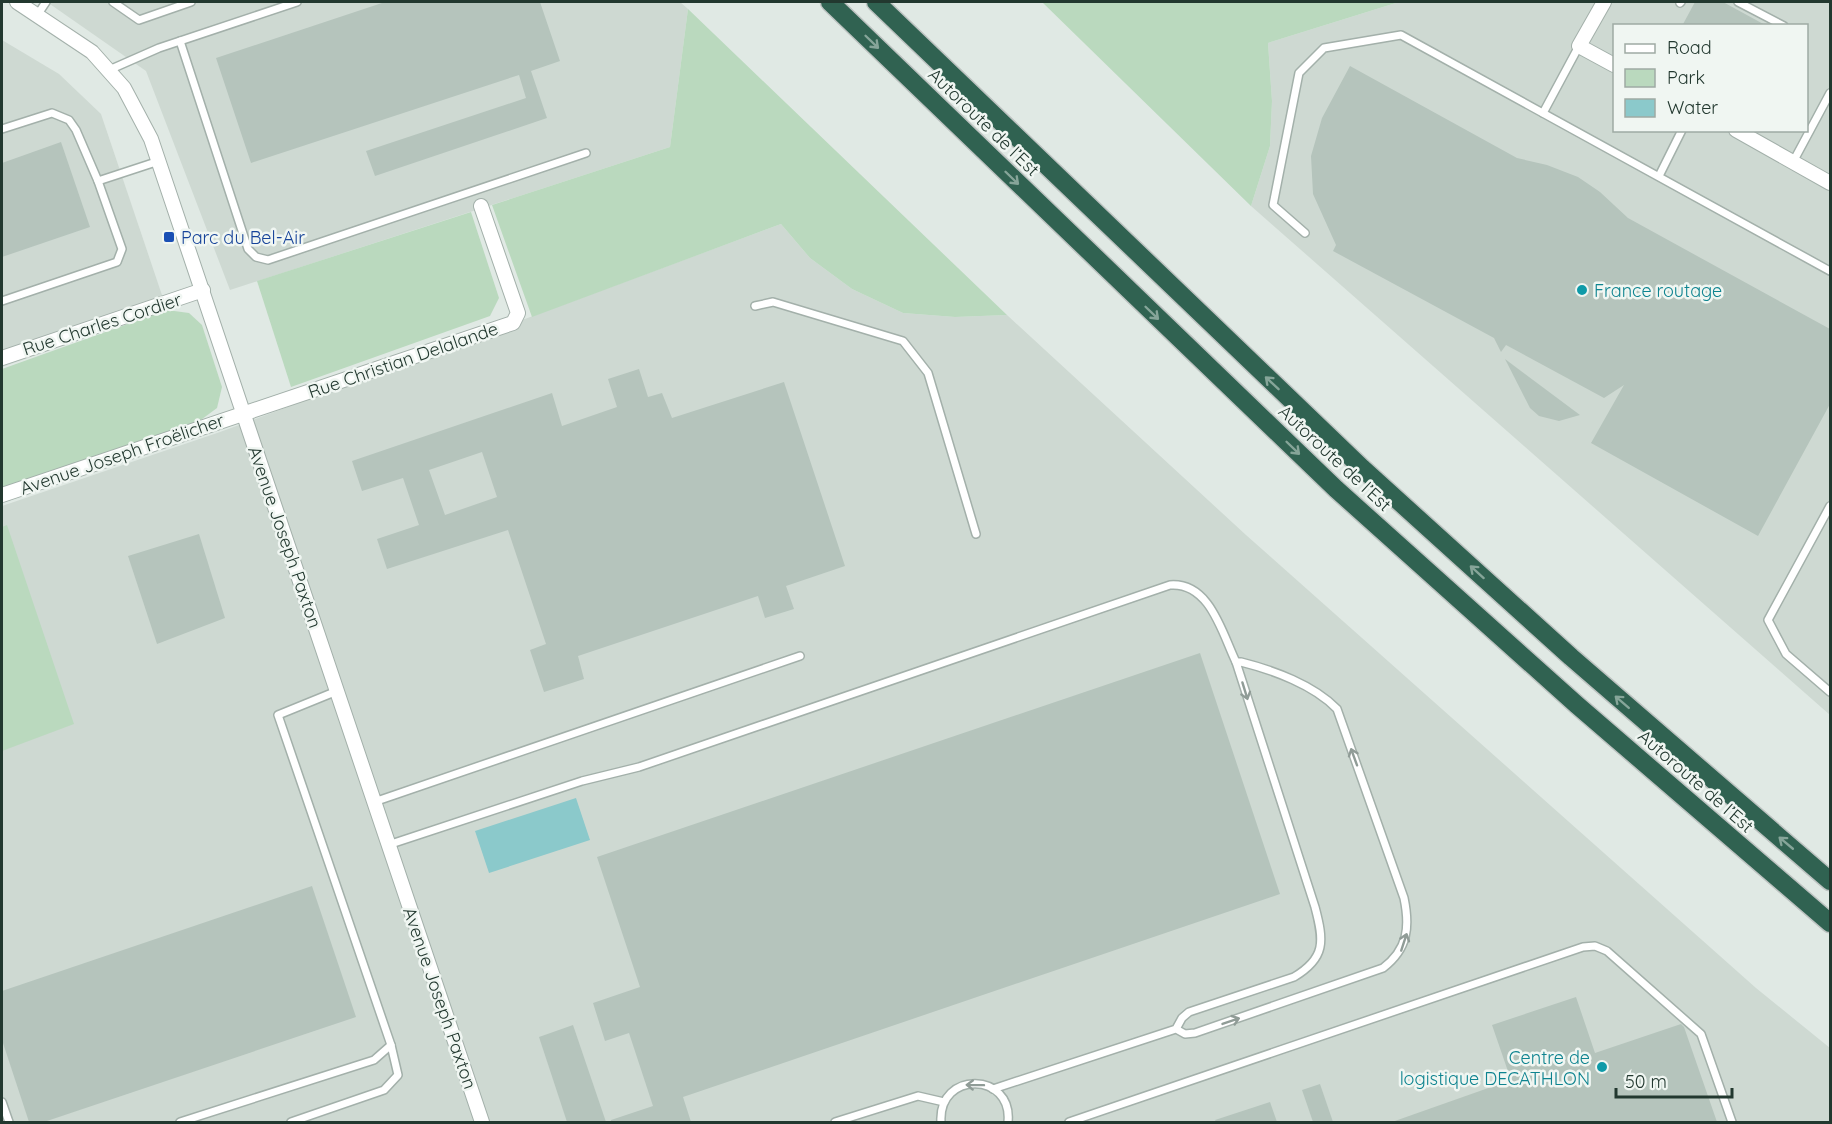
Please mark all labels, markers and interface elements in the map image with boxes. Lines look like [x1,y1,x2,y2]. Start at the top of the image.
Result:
legend [1613,24,1808,132]
one-way arrow [864,35,879,49]
text: Road [1667,36,1712,59]
street label: Autoroute de l’Est [924,63,1044,181]
text: Park [1667,66,1705,89]
text: Water [1667,96,1718,119]
one-way arrow [1004,170,1019,185]
place label: Parc du Bel-Air [181,226,305,249]
marker: Parc du Bel-Air [162,230,176,244]
place label: France routage [1594,279,1722,302]
marker: France routage [1575,283,1589,297]
street label: Rue Charles Cordier [20,287,184,361]
one-way arrow [1145,306,1160,321]
street label: Rue Christian Delalande [305,317,501,403]
one-way arrow [1265,375,1280,390]
street label: Autoroute de l’Est [1274,400,1396,516]
street label: Avenue Joseph Froëlicher [17,408,227,500]
one-way arrow [1286,441,1301,455]
street label: Avenue Joseph Paxton [243,443,327,631]
one-way arrow [1470,565,1485,579]
one-way arrow [1240,681,1251,700]
one-way arrow [1615,695,1630,709]
street label: Autoroute de l’Est [1633,725,1759,837]
one-way arrow [1348,748,1359,767]
one-way arrow [1779,836,1794,850]
street label: Avenue Joseph Paxton [398,904,482,1092]
one-way arrow [1399,933,1410,952]
one-way arrow [1221,1014,1240,1025]
place label: Centre de logistique DECATHLON [1400,1046,1590,1090]
marker: Centre de logistique DECATHLON [1595,1060,1609,1074]
scale bar [1616,1061,1732,1099]
text: 50 m [1625,1070,1667,1093]
one-way arrow [966,1079,985,1091]

